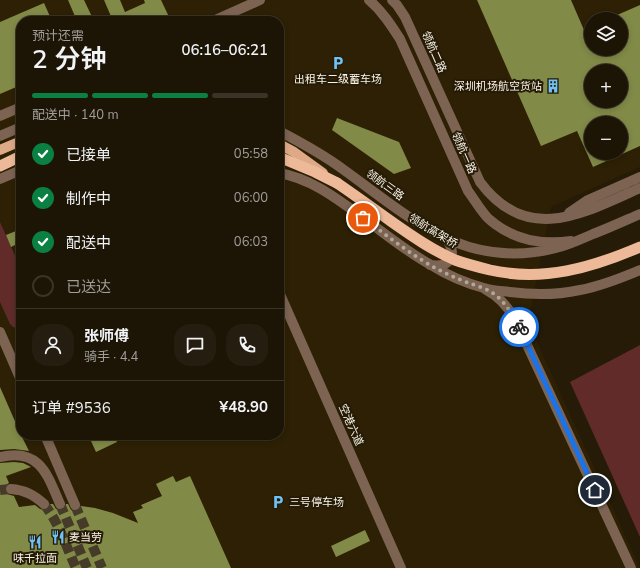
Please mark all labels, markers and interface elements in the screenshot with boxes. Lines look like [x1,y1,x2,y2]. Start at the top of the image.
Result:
map controls [584,12,628,160]
button: layers [584,12,628,56]
text: 预计还需 [32,27,84,45]
street label: 领航二路 [418,29,450,75]
text: 06:16–06:21 [181,40,268,60]
text: 2 分钟 [32,42,106,77]
parking icon: 出租车二级蓄车场 [330,55,346,71]
button: + [584,64,628,108]
place label: 出租车二级蓄车场 [294,72,382,87]
building icon: 深圳机场航空货站 [545,78,561,94]
place label: 深圳机场航空货站 [454,79,542,94]
text: 配送中 · 140 m [32,106,119,124]
button: − [584,116,628,160]
street label: 领航一路 [448,130,480,176]
icon: check [32,143,54,165]
text: 已接单 [66,145,111,165]
text: 05:58 [234,145,268,163]
street label: 领航三路 [363,166,407,204]
icon: check [32,187,54,209]
text: 制作中 [66,189,111,209]
text: 06:00 [234,189,268,207]
pin [346,201,380,235]
icon: bag [352,207,374,229]
street label: 领航高架桥 [406,210,460,252]
icon: check [32,231,54,253]
text: 配送中 [66,233,111,253]
text: 06:03 [234,233,268,251]
text: 已送达 [66,277,111,297]
courier [499,307,539,347]
icon: bike [508,316,530,338]
button: person [32,324,74,366]
button: chat [174,324,216,366]
button: phone [226,324,268,366]
text: 张师傅 [84,326,129,346]
text: 骑手 · 4.4 [84,348,138,366]
text: ¥48.90 [219,397,268,417]
text: 订单 #9536 [32,398,111,418]
street label: 空港六道 [335,402,367,448]
pin [578,473,612,507]
icon: home [584,479,606,501]
parking icon: 三号停车场 [270,494,286,510]
place label: 三号停车场 [289,495,344,510]
restaurant icon: 麦当劳 [50,529,66,545]
place label: 麦当劳 [69,530,102,545]
restaurant icon: 味千拉面 [27,534,43,550]
place label: 味千拉面 [13,551,57,566]

